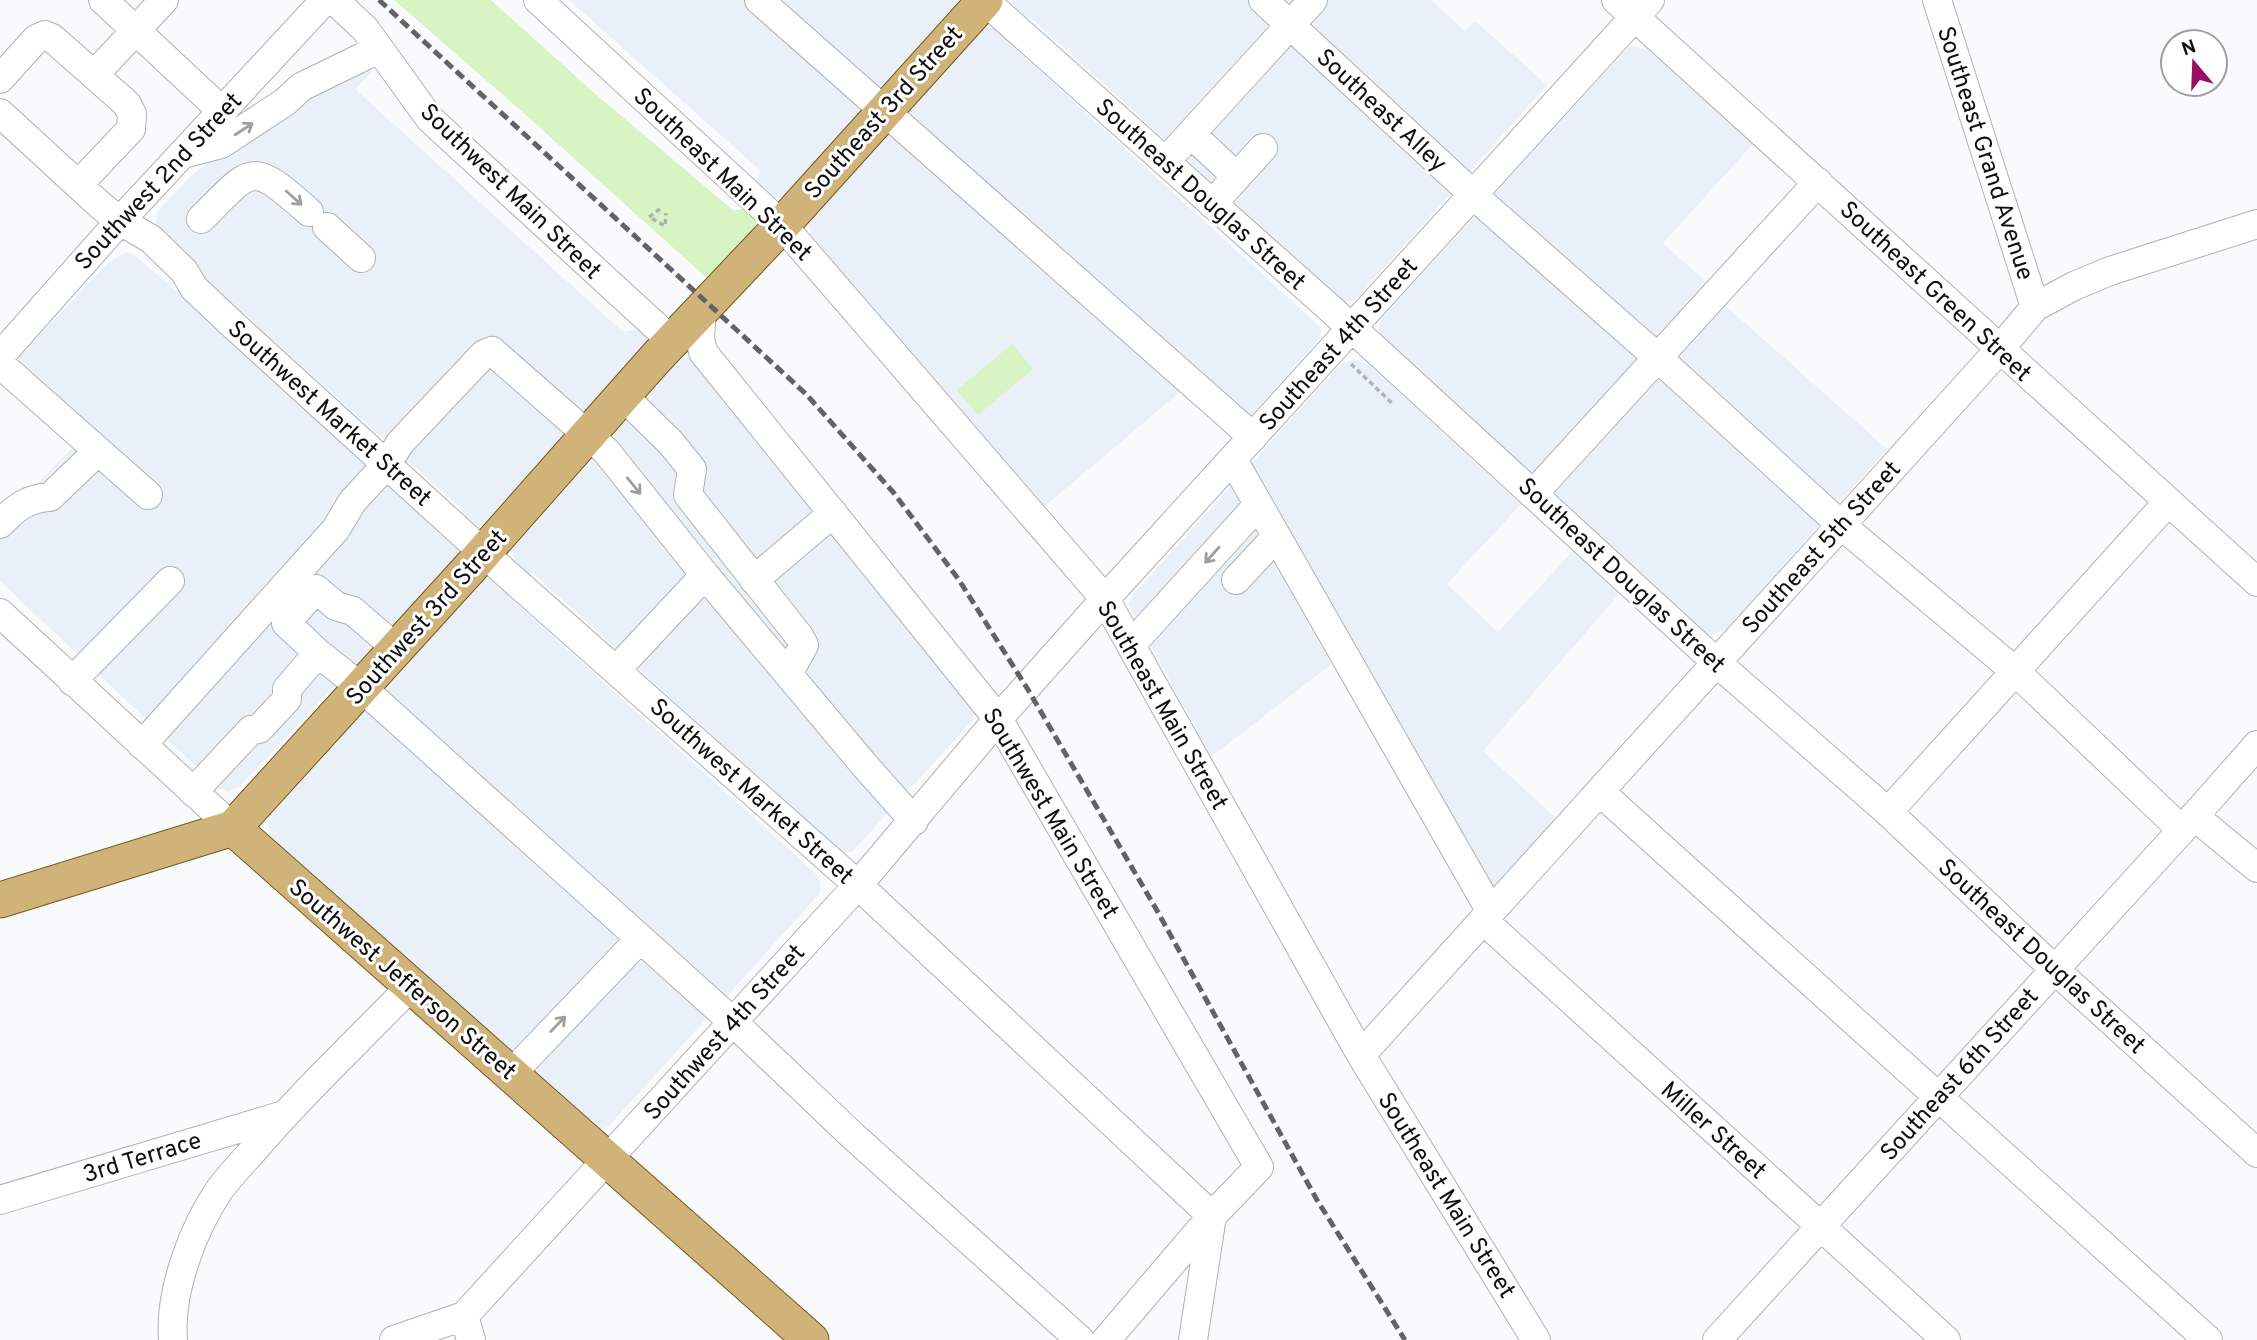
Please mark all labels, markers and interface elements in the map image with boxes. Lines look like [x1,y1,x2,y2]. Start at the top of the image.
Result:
street label: Southeast 3rd Street [799,20,970,206]
street label: Southeast Grand Avenue [1929,23,2039,284]
north arrow [2159,28,2229,98]
text: N [2179,35,2199,62]
street label: Southeast Alley [1309,43,1452,180]
street label: Southeast Main Street [626,82,817,269]
street label: Southwest 2nd Street [69,87,249,277]
street label: Southeast Douglas Street [1088,93,1311,298]
street label: Southwest Main Street [413,98,607,287]
one-way arrow [234,121,253,136]
one-way arrow [285,190,302,207]
street label: Southeast Green Street [1832,196,2037,389]
street label: Southeast 4th Street [1254,252,1425,438]
street label: Southwest Market Street [220,315,437,514]
street label: Southeast 5th Street [1737,455,1908,641]
street label: Southeast Douglas Street [1511,472,1731,680]
one-way arrow [626,476,641,494]
street label: Southwest 3rd Street [341,524,514,713]
one-way arrow [1204,546,1221,563]
street label: Southeast Main Street [1089,596,1234,816]
street label: Southwest Market Street [642,693,859,892]
street label: Southwest Main Street [974,703,1124,925]
street label: Southeast Douglas Street [1931,853,2151,1061]
street label: Southwest Jefferson Street [282,873,522,1088]
street label: Southwest 4th Street [638,939,813,1128]
street label: Southeast 6th Street [1875,983,2046,1168]
one-way arrow [549,1016,566,1033]
street label: Miller Street [1654,1076,1772,1187]
street label: Southeast Main Street [1370,1088,1521,1304]
street label: 3rd Terrace [80,1127,206,1191]

